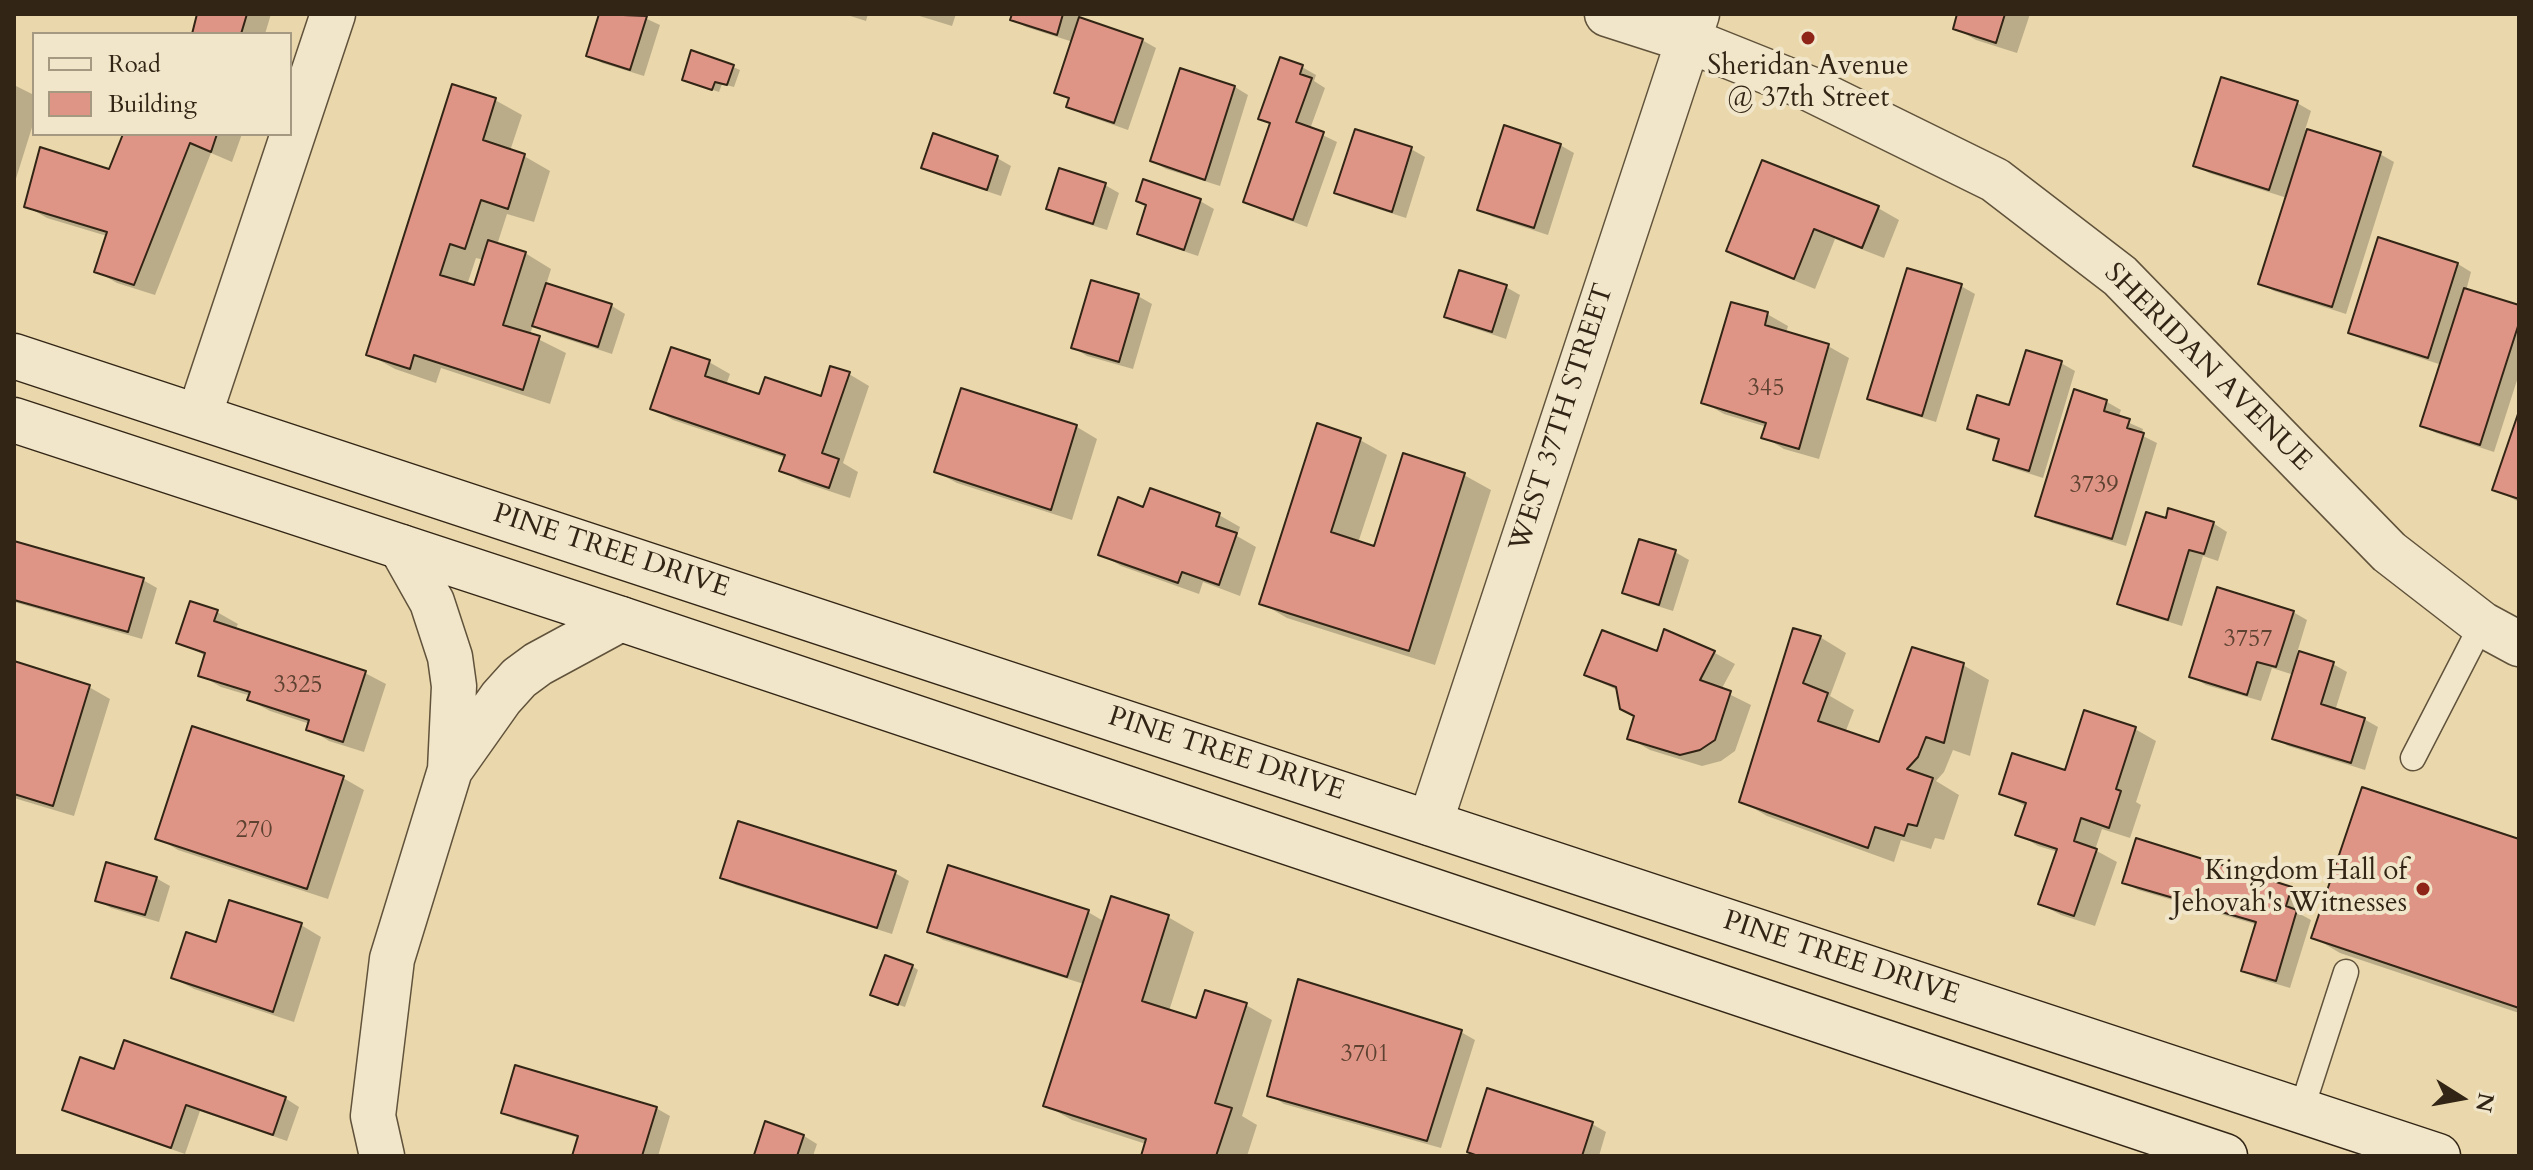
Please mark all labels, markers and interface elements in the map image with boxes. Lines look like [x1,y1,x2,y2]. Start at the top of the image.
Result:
marker: Sheridan Avenue @ 37th Street [1799,29,1817,47]
legend [32,32,292,136]
text: Road [108,48,161,81]
place label: Sheridan Avenue @ 37th Street [1707,51,1909,117]
text: Building [108,88,197,121]
street label: SHERIDAN AVENUE [2096,257,2318,479]
street label: WEST 37TH STREET [1504,280,1622,556]
house number: 345 [1748,375,1784,403]
house number: 3739 [2069,472,2119,500]
street label: PINE TREE DRIVE [489,498,733,606]
house number: 3757 [2223,626,2273,654]
house number: 3325 [273,672,323,700]
street label: PINE TREE DRIVE [1104,701,1348,809]
house number: 270 [236,817,272,845]
place label: Kingdom Hall of Jehovah's Witnesses [2172,856,2407,922]
marker: Kingdom Hall of Jehovah's Witnesses [2414,880,2432,898]
street label: PINE TREE DRIVE [1719,905,1963,1013]
house number: 3701 [1340,1041,1390,1069]
north arrow [2421,1058,2501,1138]
text: N [2468,1090,2501,1115]

